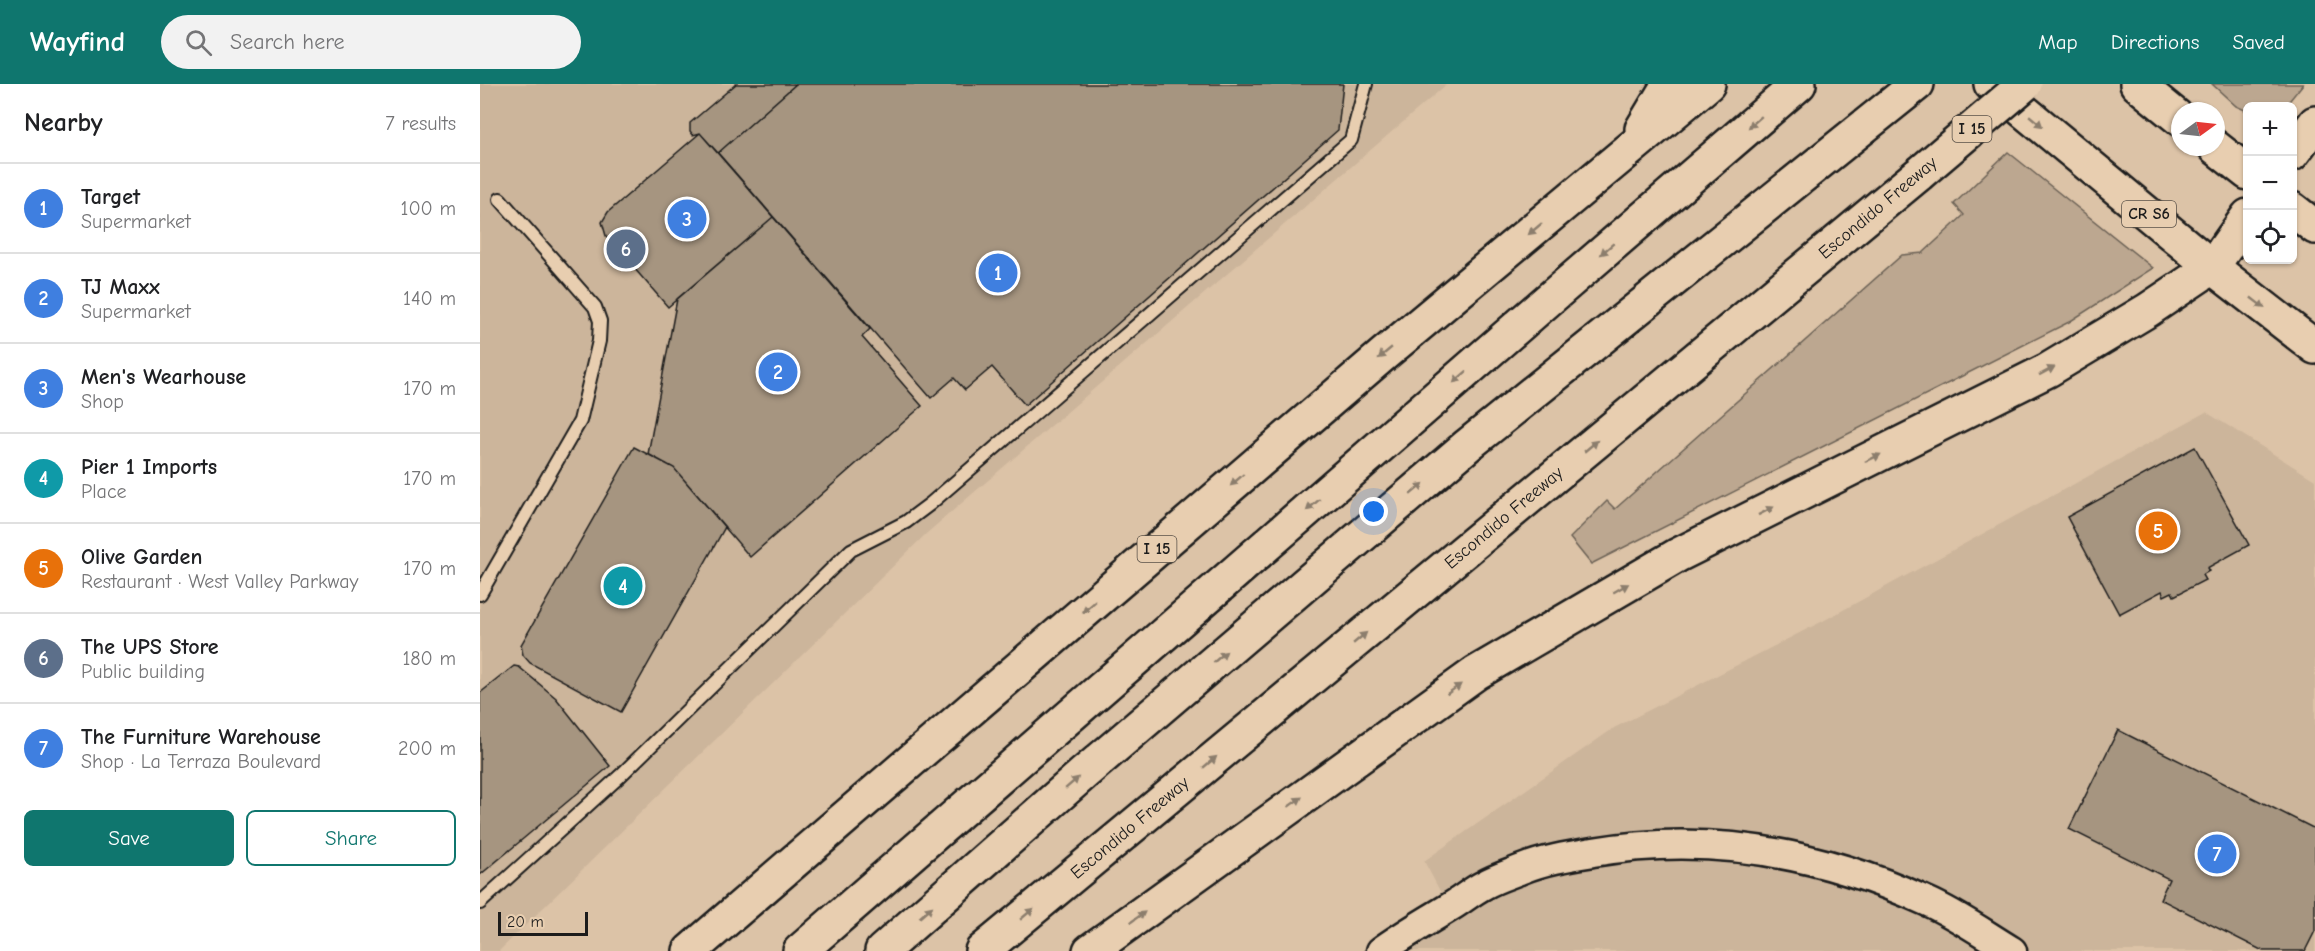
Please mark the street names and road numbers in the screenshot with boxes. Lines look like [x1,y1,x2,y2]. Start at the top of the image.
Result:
road number: I 15 [1952,116,1992,142]
street label: Escondido Freeway [1815,152,1942,264]
road number: CR S6 [2122,201,2176,227]
street label: Escondido Freeway [1441,462,1568,574]
road number: I 15 [1138,536,1176,562]
street label: Escondido Freeway [1067,772,1194,884]

